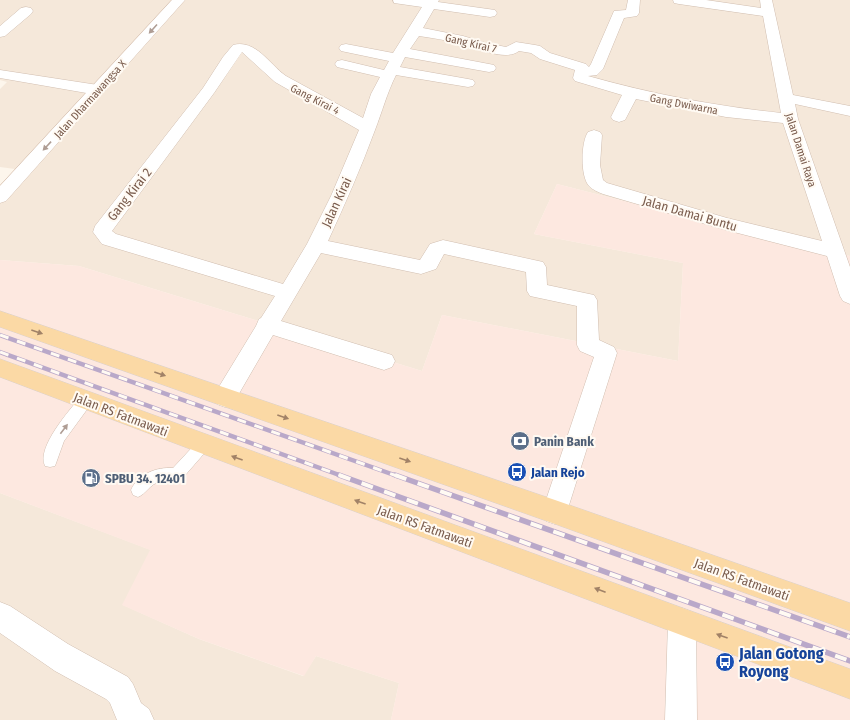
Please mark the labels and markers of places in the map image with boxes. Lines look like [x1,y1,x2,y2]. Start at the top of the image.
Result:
bank icon: Panin Bank [509,430,531,452]
place label: Panin Bank [534,434,594,449]
bus stop icon: Jalan Rejo [506,461,528,483]
place label: Jalan Rejo [530,465,585,480]
fuel station icon: SPBU 34. 12401 [80,467,102,489]
place label: SPBU 34. 12401 [105,471,185,486]
place label: Jalan Gotong Royong [738,644,824,681]
bus stop icon: Jalan Gotong Royong [714,651,736,673]

